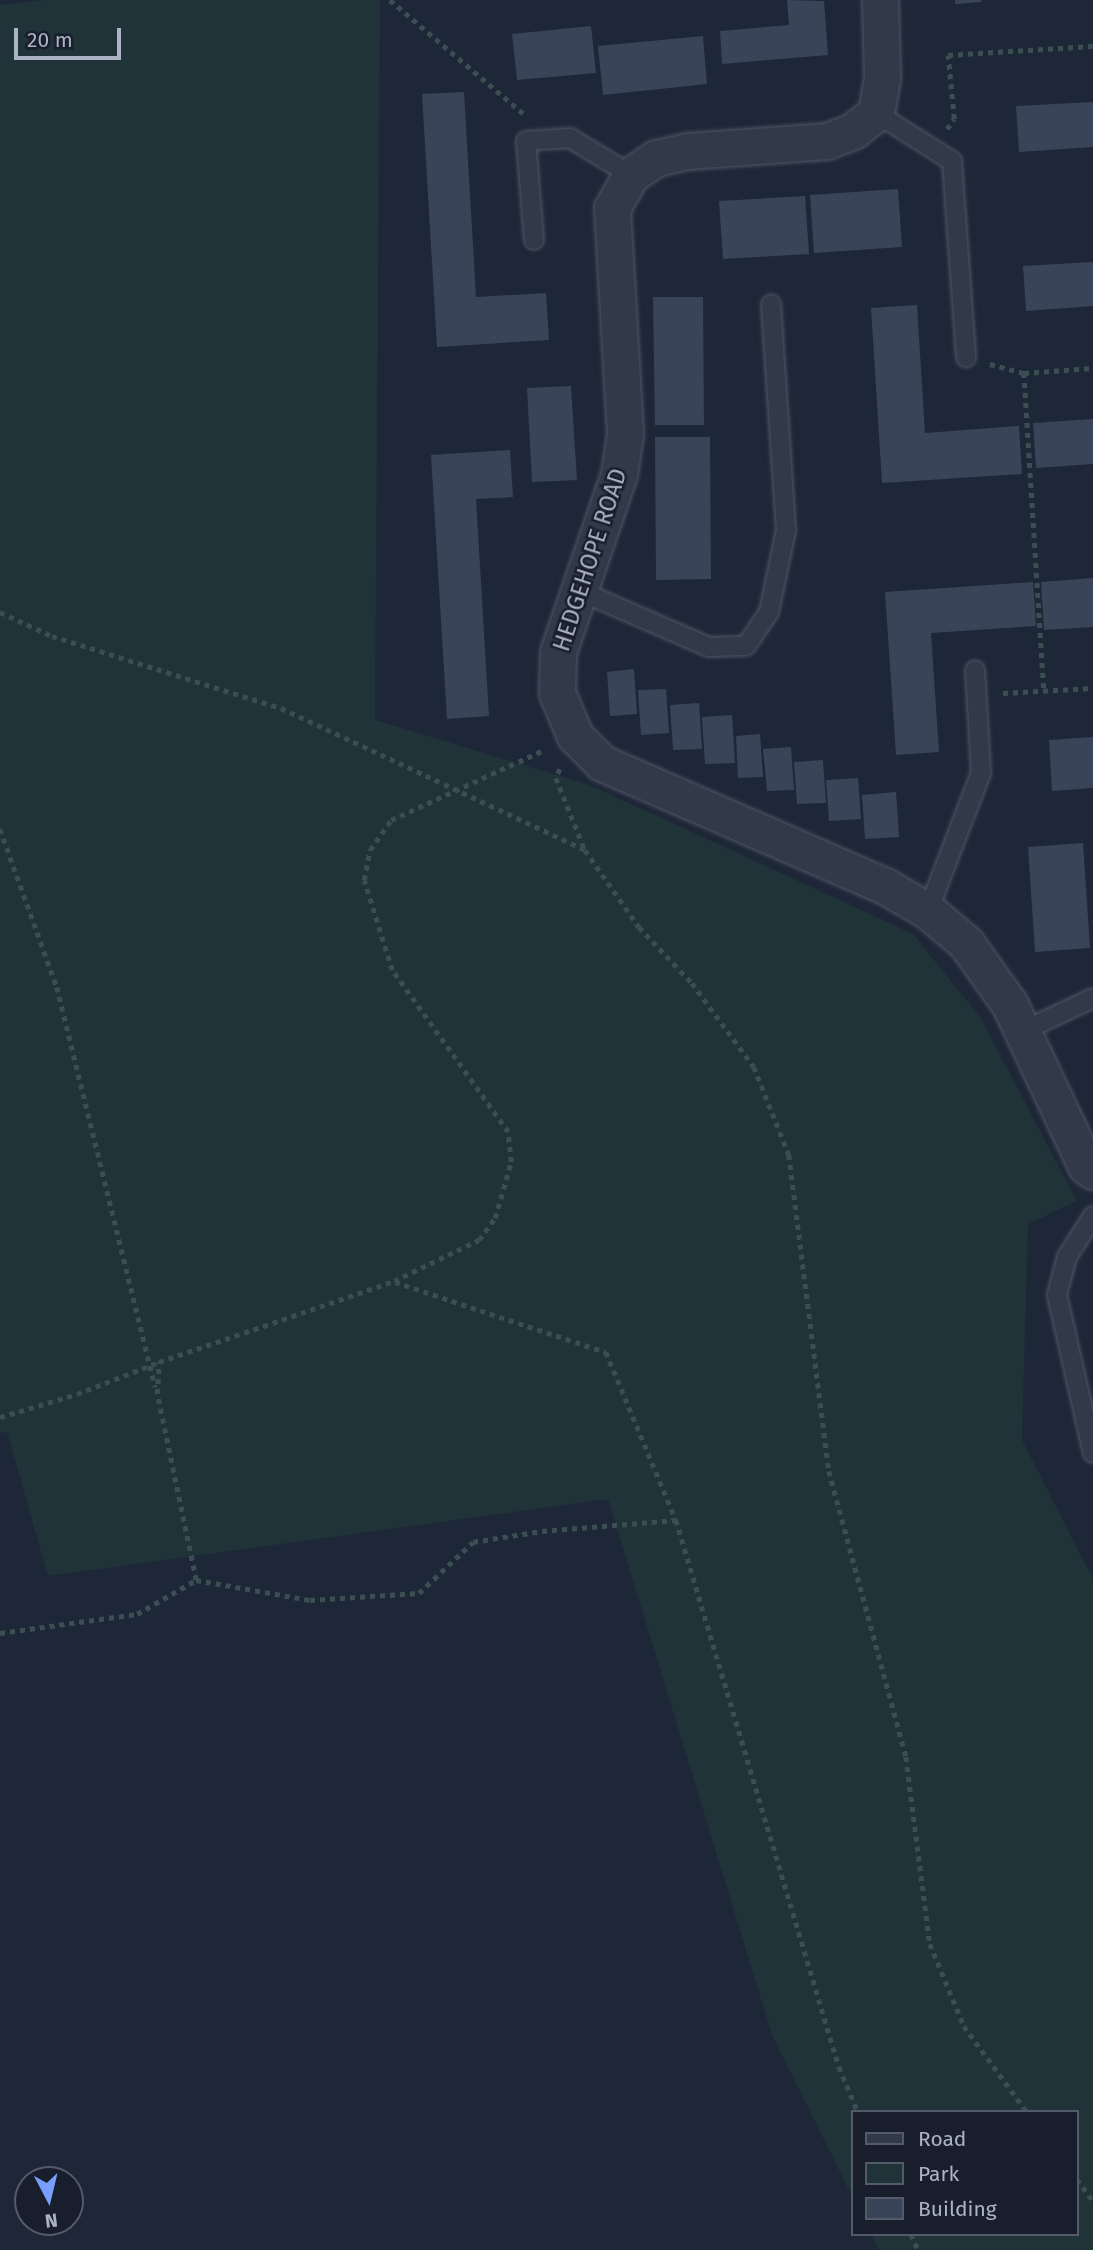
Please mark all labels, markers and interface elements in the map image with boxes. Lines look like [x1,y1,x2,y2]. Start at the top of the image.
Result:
scale bar [18,14,124,58]
text: 20 m [27,27,73,53]
street label: HEDGEHOPE ROAD [547,465,633,655]
legend [852,2110,1079,2236]
text: Road [918,2126,966,2152]
text: Park [918,2161,959,2187]
north arrow [14,2166,84,2236]
text: Building [918,2196,997,2222]
text: N [44,2208,59,2233]

